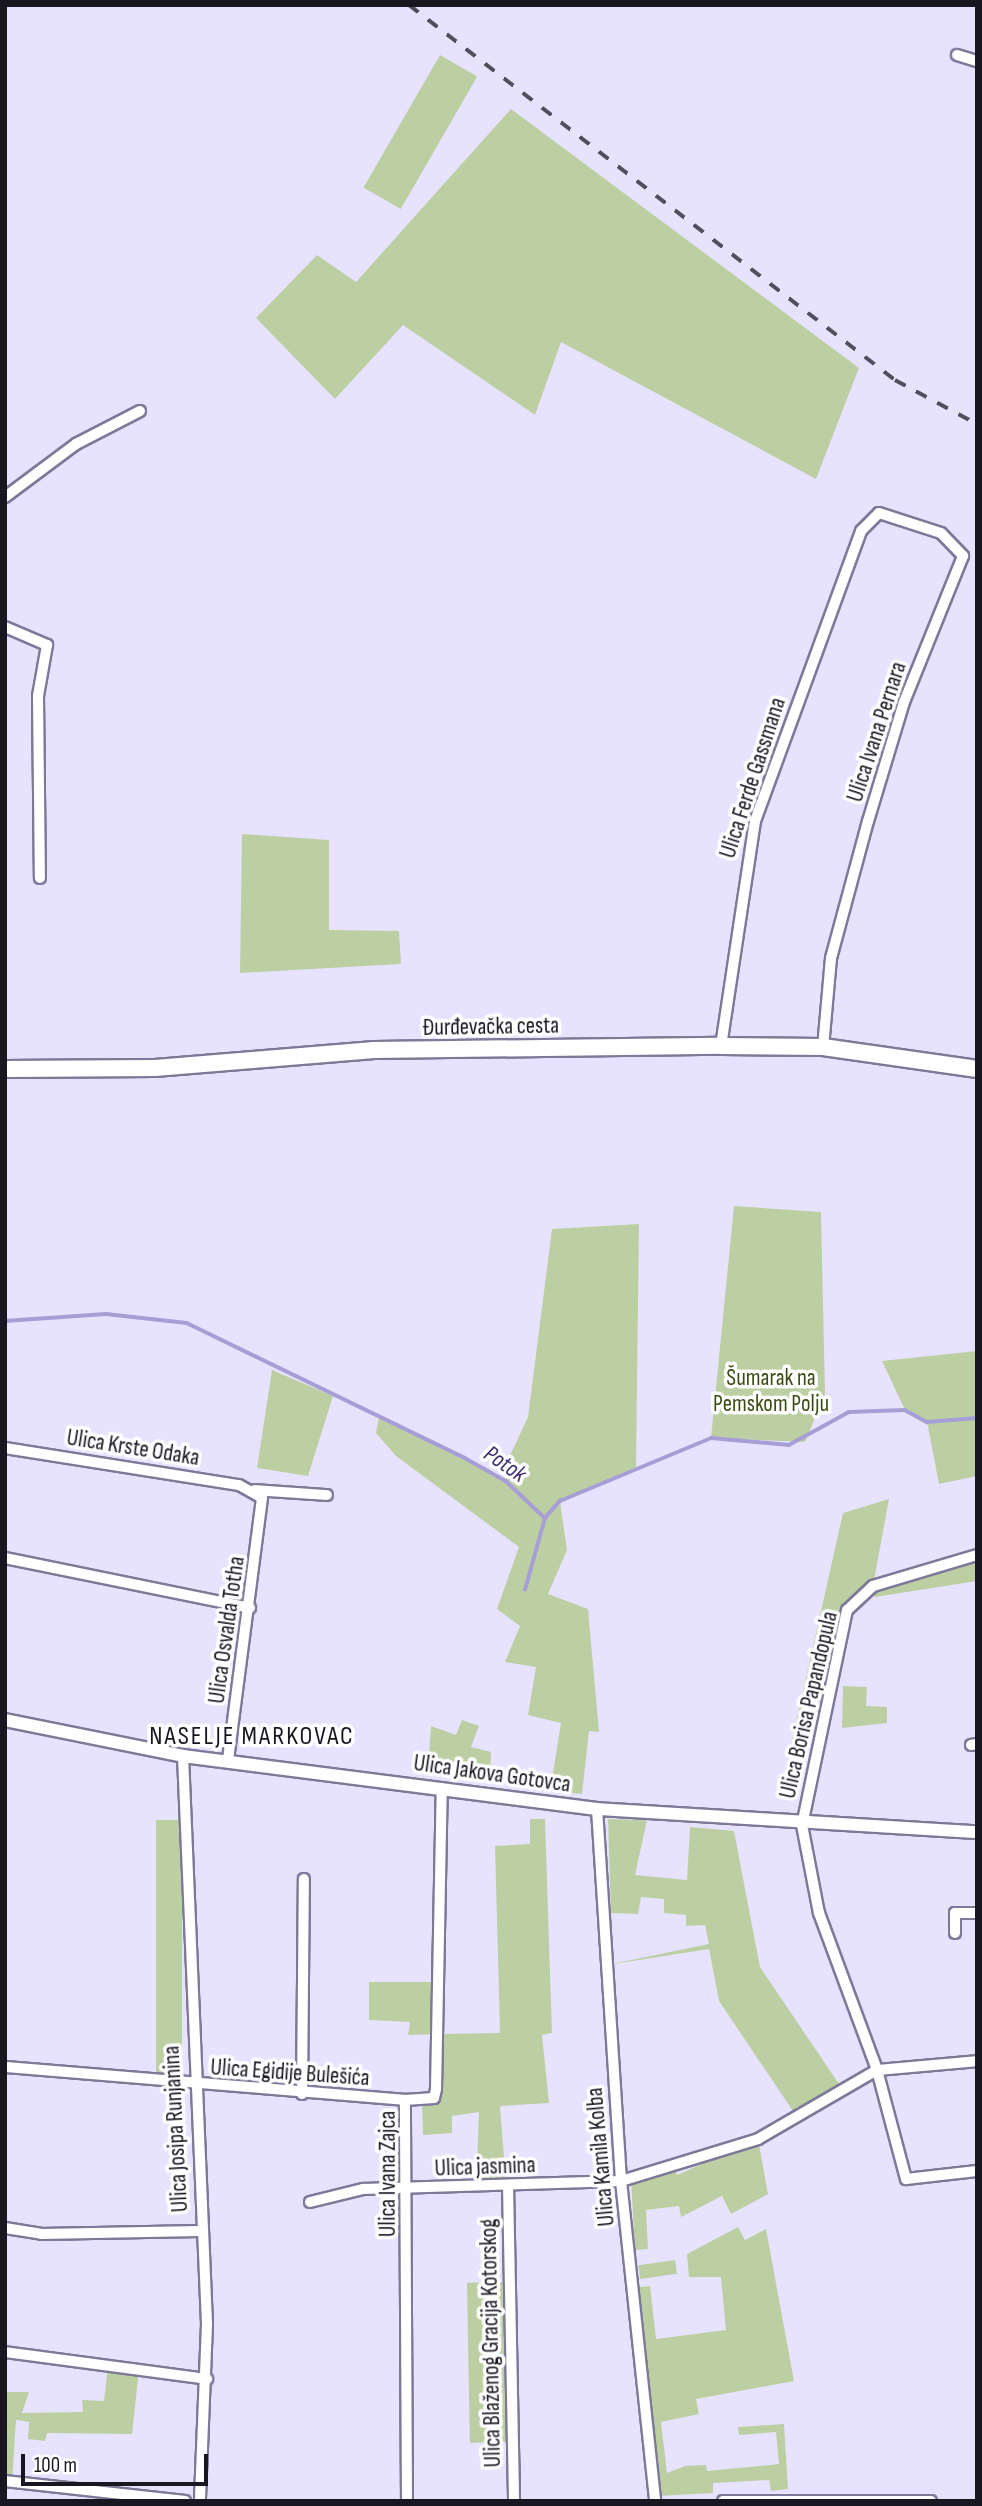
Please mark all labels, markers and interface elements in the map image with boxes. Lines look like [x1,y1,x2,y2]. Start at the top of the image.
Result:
street label: Ulica Ivana Pernara [841,659,913,805]
street label: Ulica Ferde Gassmana [714,694,792,862]
street label: Đurđevačka cesta [423,1012,559,1042]
park label: Šumarak na Pemskom Polju [713,1364,829,1418]
street label: Ulica Krste Odaka [65,1424,201,1472]
water label: Potok [478,1439,532,1489]
street label: Ulica Osvalda Totha [203,1555,251,1705]
street label: Ulica Borisa Papandopula [774,1609,844,1801]
district label: NASELJE MARKOVAC [151,1721,353,1753]
street label: Ulica Jakova Gotovca [412,1749,572,1799]
street label: Ulica Josipa Runjanina [158,2045,194,2213]
street label: Ulica Egidije Bulešića [210,2054,370,2092]
street label: Ulica Kamila Kolba [581,2087,621,2227]
street label: Ulica Ivana Zajca [374,2111,402,2237]
street label: Ulica jasmina [434,2151,536,2183]
street label: Ulica Blaženog Gracija Kotorskog [475,2218,507,2468]
scale bar [24,2440,212,2484]
text: 100 m [34,2453,77,2478]

